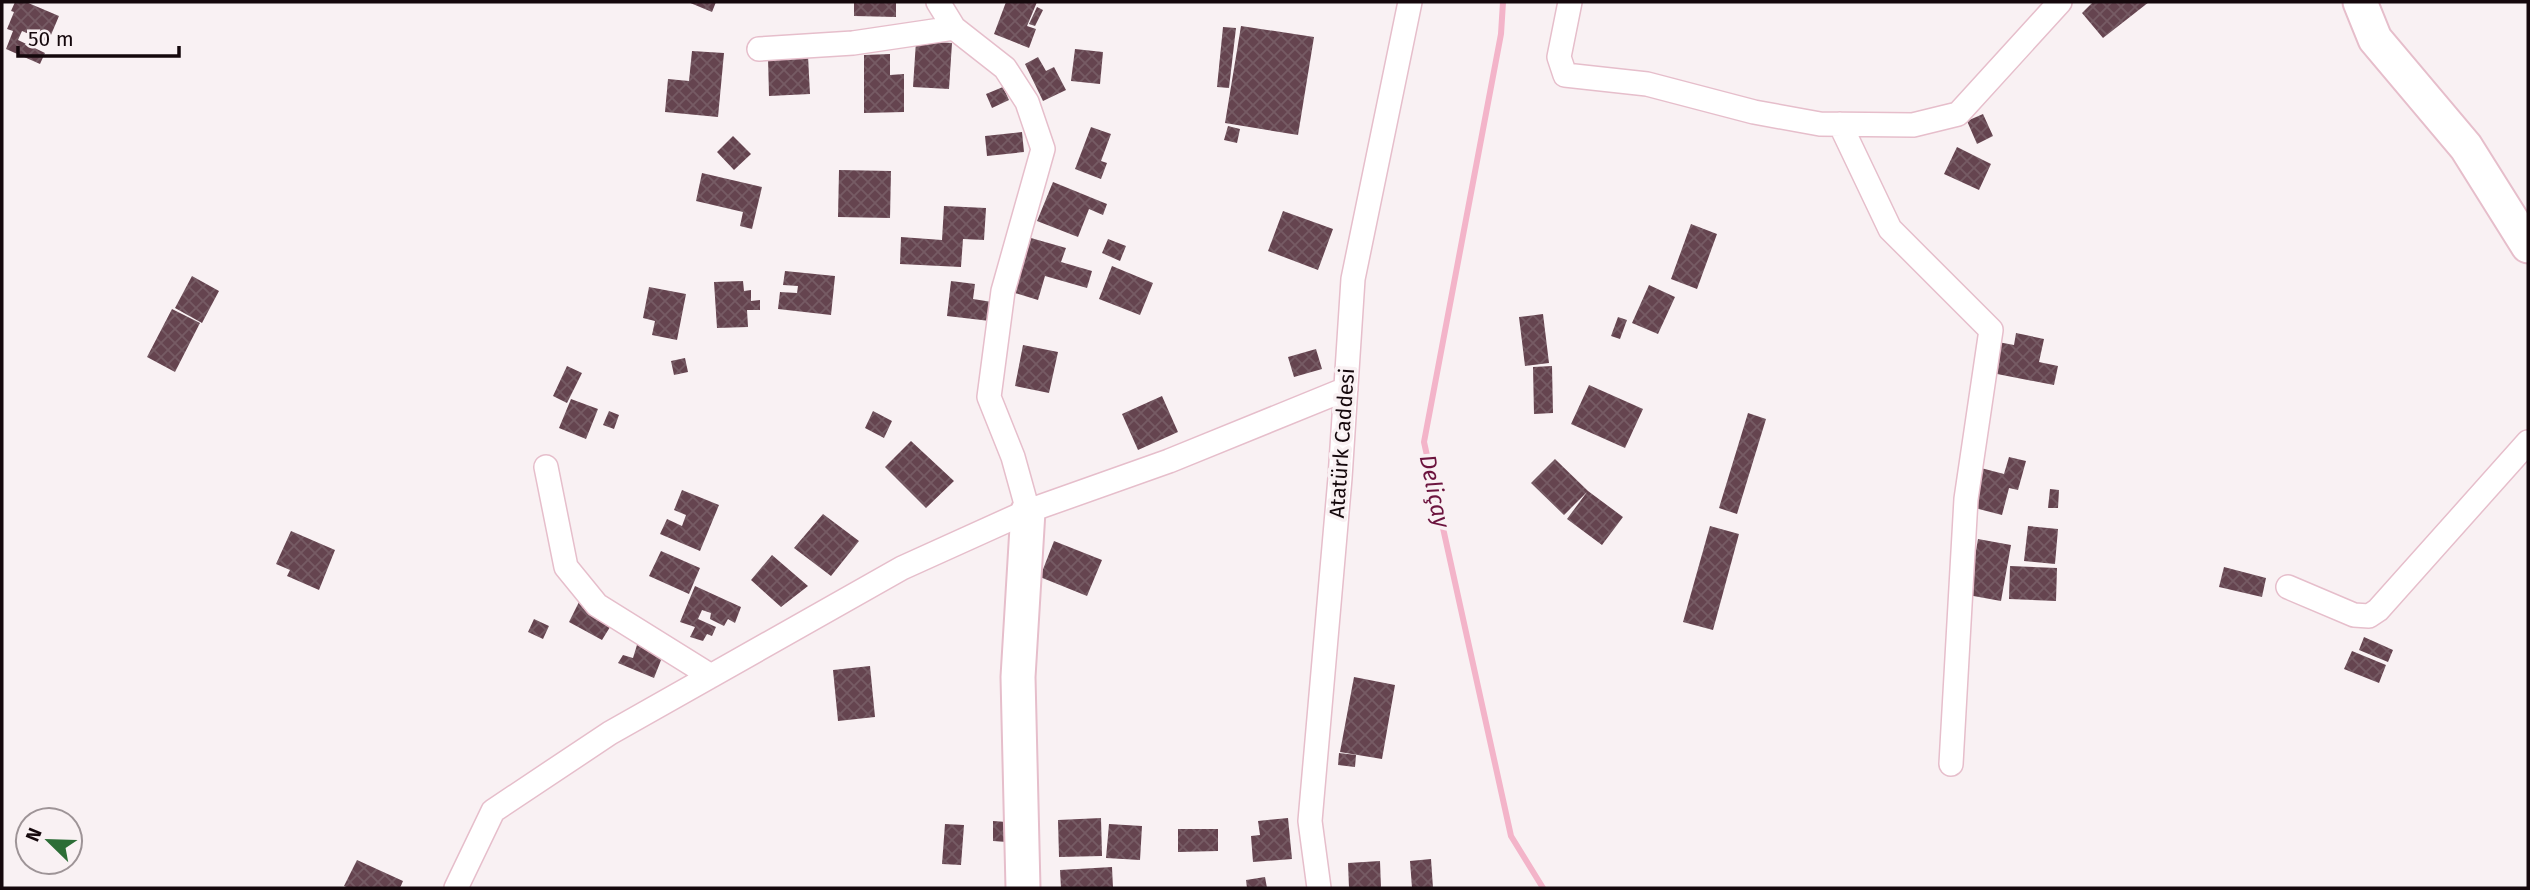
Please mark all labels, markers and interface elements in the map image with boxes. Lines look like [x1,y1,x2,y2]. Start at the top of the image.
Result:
scale bar [18,14,178,58]
text: 50 m [28,26,74,52]
street label: Atatürk Caddesi [1324,367,1360,519]
water label: Deliçay [1414,452,1457,531]
north arrow [14,806,84,876]
text: N [21,824,47,845]

